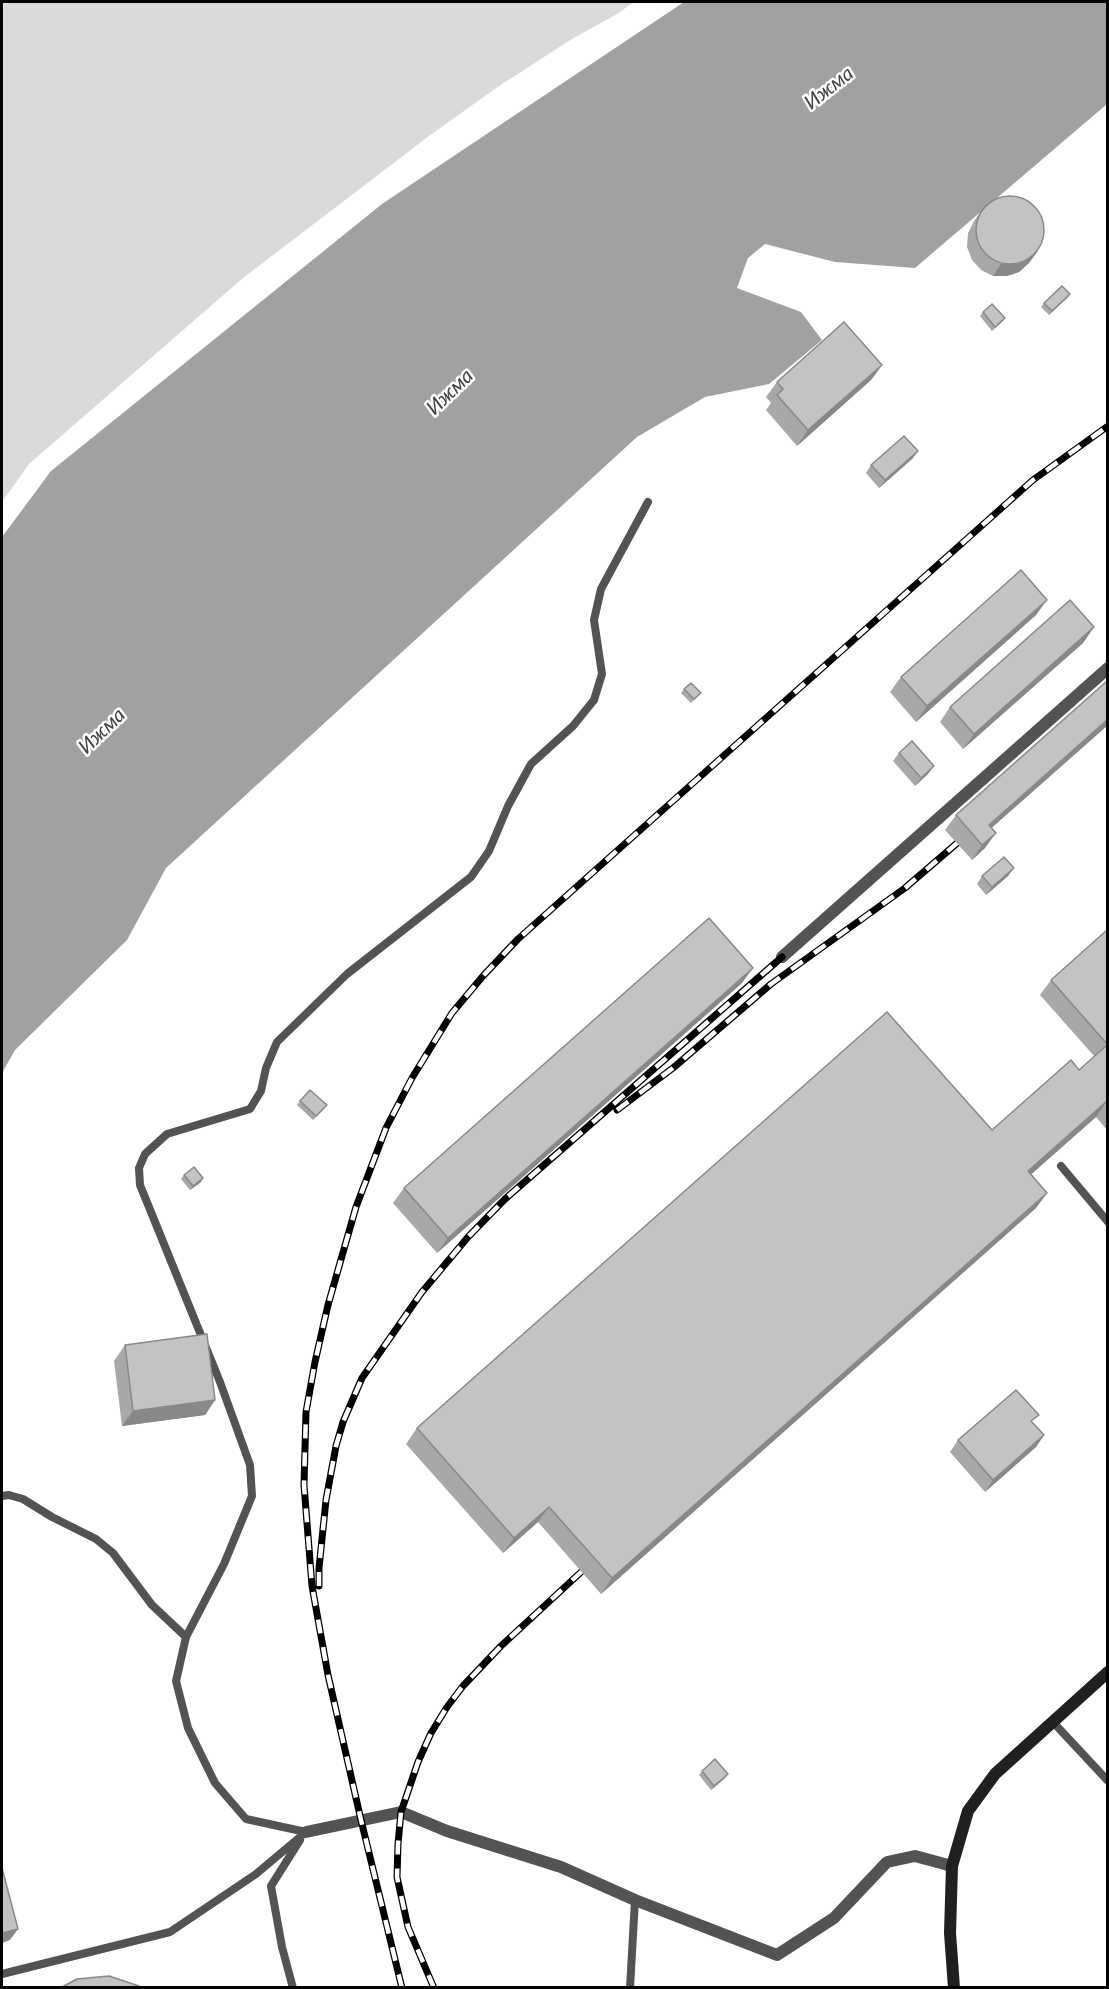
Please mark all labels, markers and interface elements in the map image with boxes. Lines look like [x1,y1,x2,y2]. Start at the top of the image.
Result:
water label: Ижма [800,61,858,115]
water label: Ижма [422,364,478,420]
water label: Ижма [74,703,130,759]

